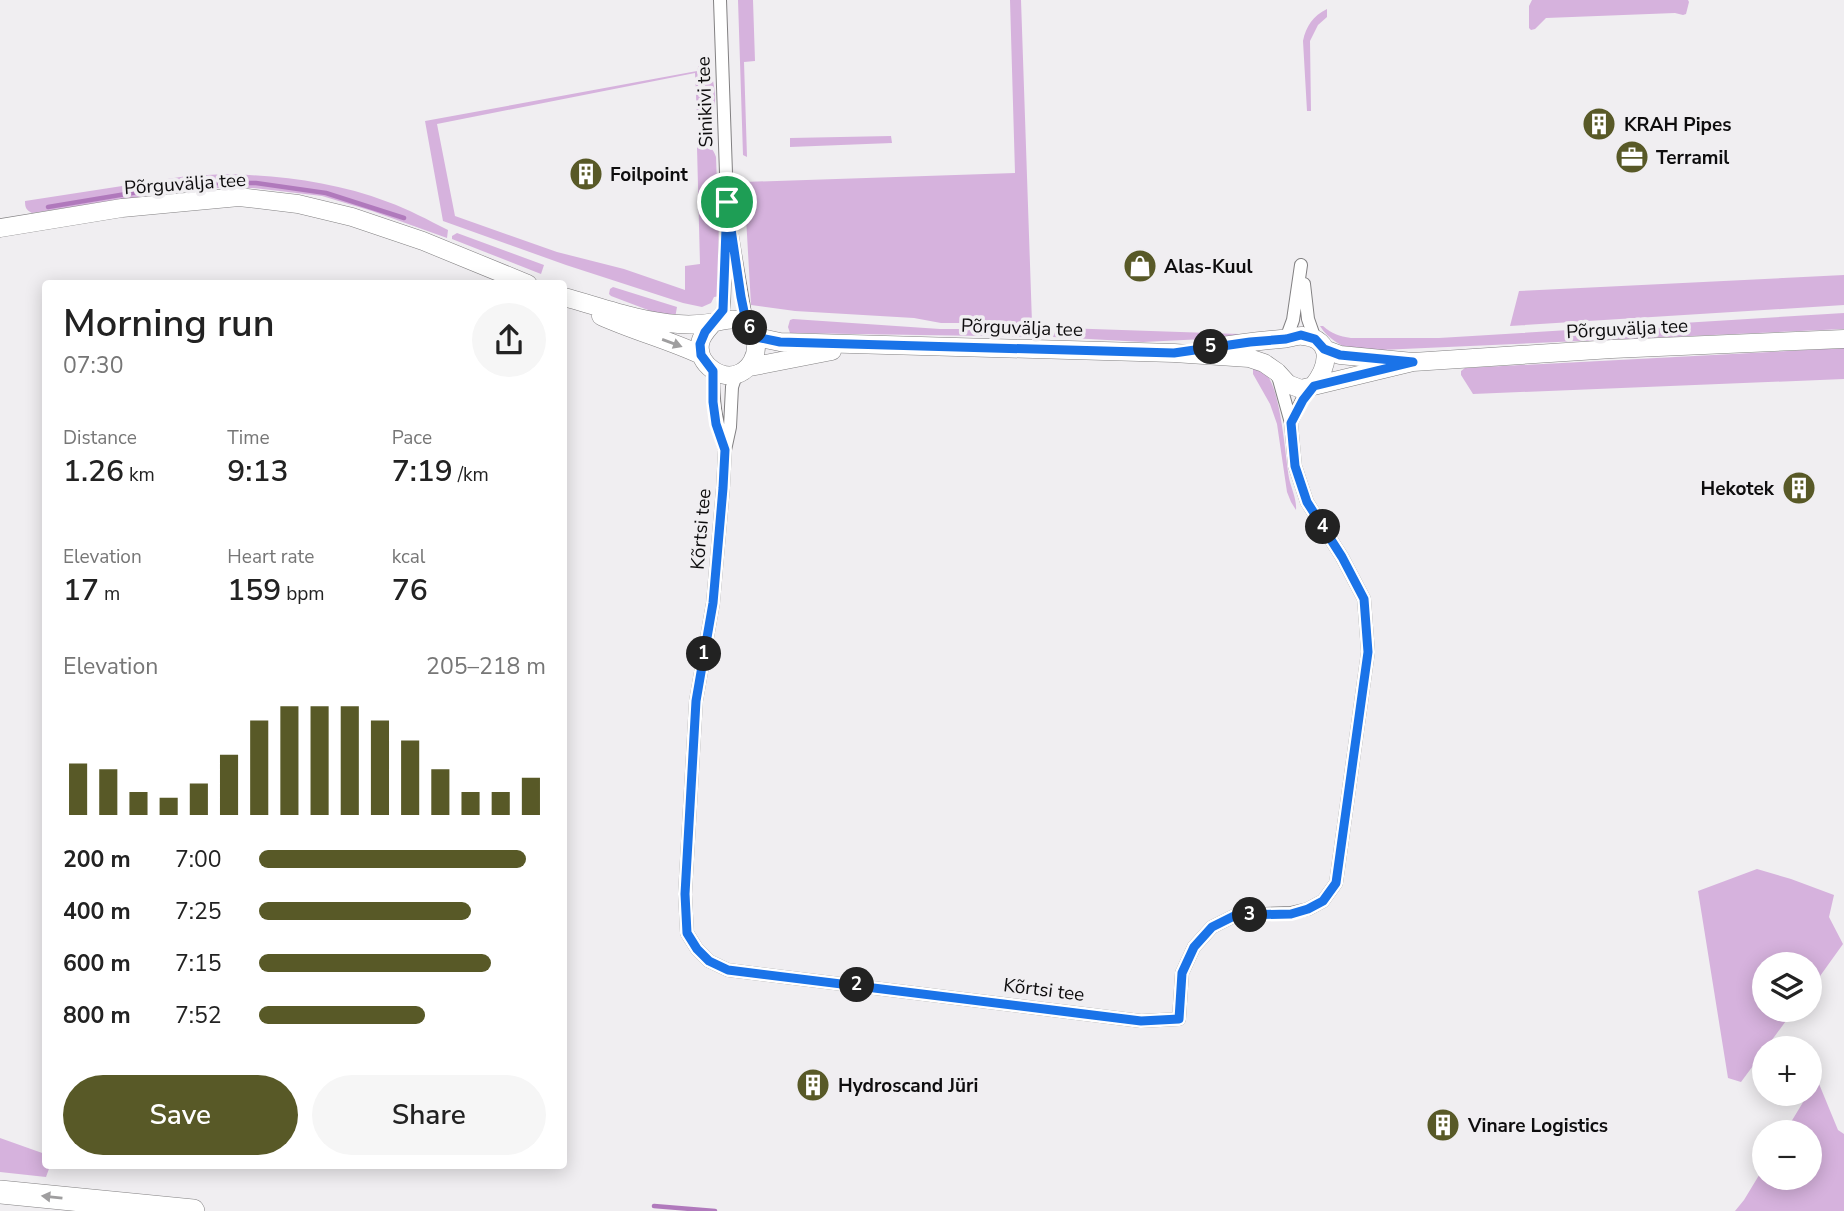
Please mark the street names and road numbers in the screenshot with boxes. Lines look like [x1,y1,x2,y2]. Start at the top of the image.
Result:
street label: Sinikivi tee [690,56,720,148]
street label: Põrguvälja tee [123,167,247,201]
street label: Põrguvälja tee [960,313,1083,343]
street label: Põrguvälja tee [1565,313,1689,345]
street label: Kõrtsi tee [684,487,717,571]
street label: Kõrtsi tee [1002,972,1086,1008]

